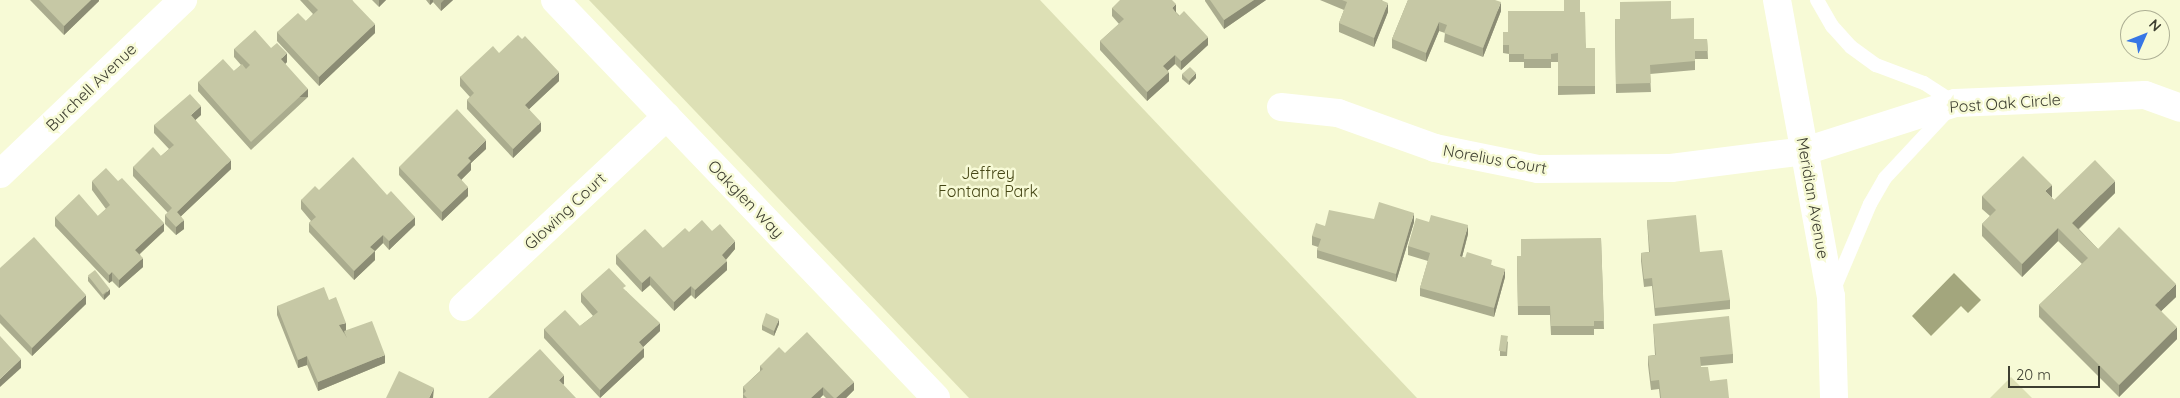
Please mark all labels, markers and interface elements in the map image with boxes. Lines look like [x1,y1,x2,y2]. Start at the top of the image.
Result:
north arrow [2120,10,2170,60]
text: N [2145,15,2165,35]
street label: Burchell Avenue [42,39,140,135]
street label: Post Oak Circle [1949,90,2061,116]
street label: Meridian Avenue [1793,136,1833,260]
street label: Norelius Court [1442,140,1548,178]
street label: Oakglen Way [704,156,788,242]
park label: Jeffrey Fontana Park [938,163,1038,201]
street label: Glowing Court [520,168,610,254]
scale bar [2010,356,2102,388]
text: 20 m [2016,365,2051,384]

